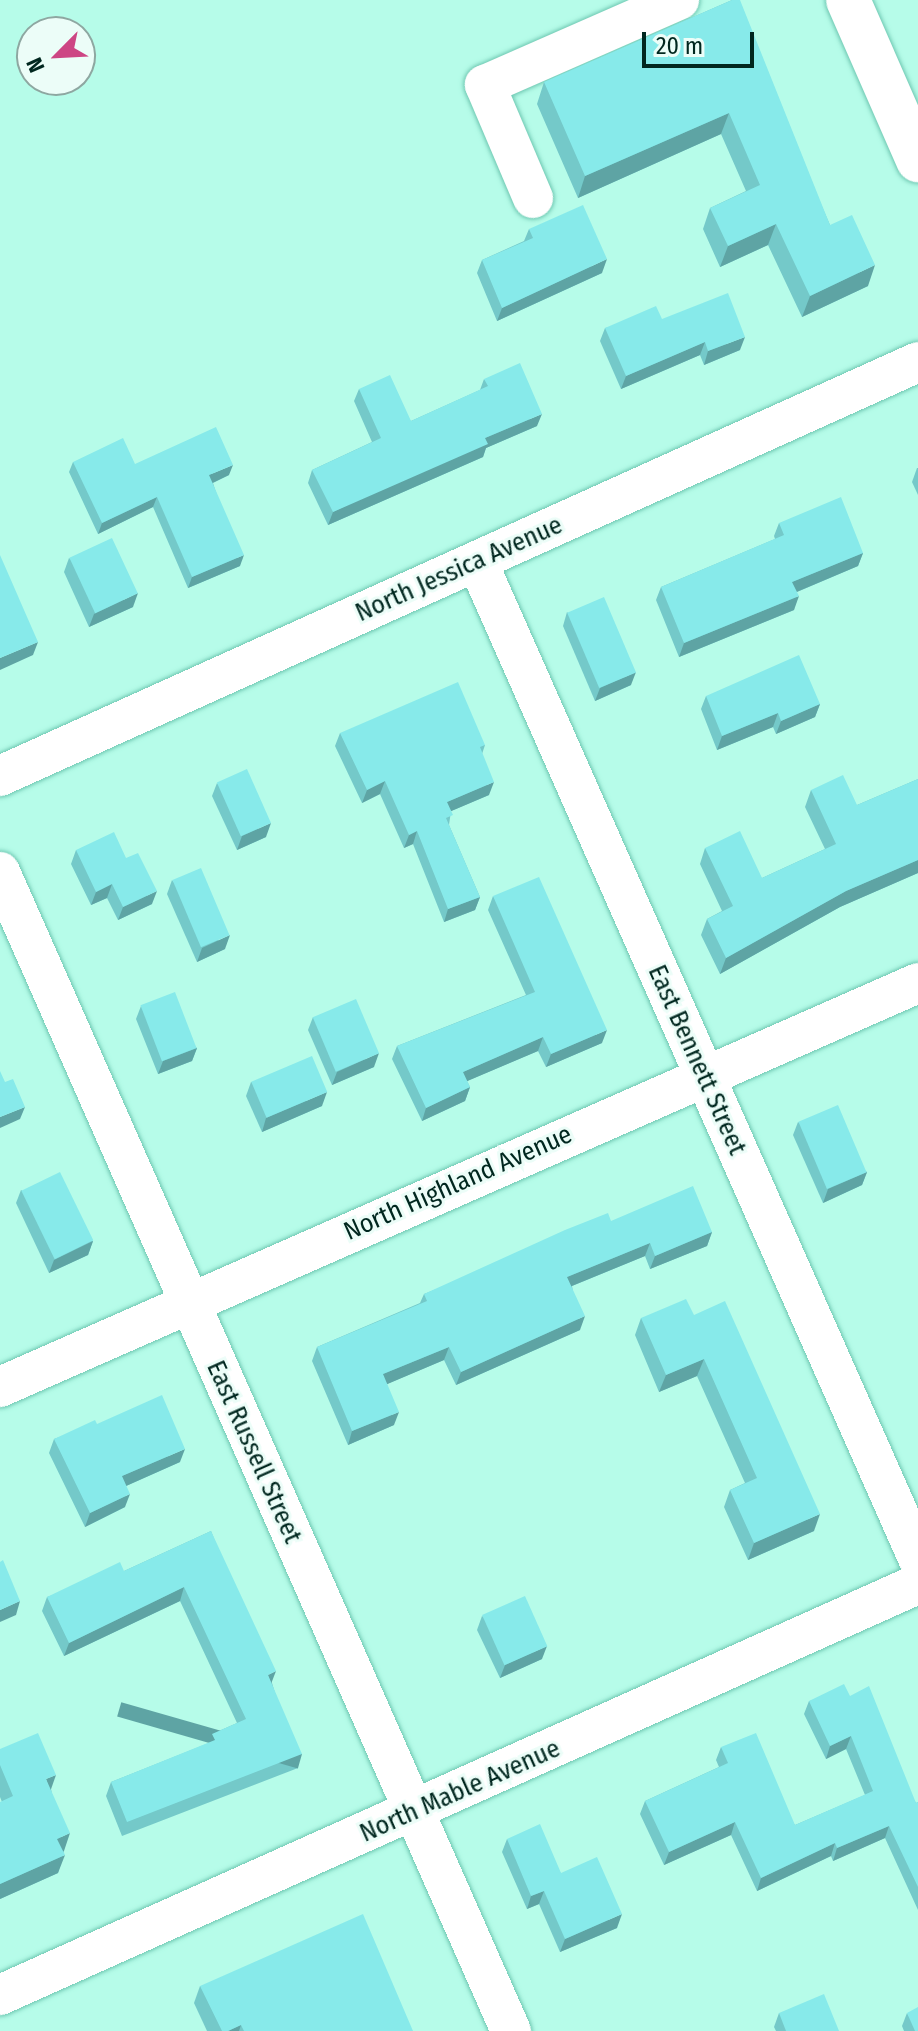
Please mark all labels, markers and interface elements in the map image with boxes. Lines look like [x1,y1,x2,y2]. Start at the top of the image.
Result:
north arrow [16,16,96,96]
scale bar [646,16,758,66]
text: 20 m [656,32,703,60]
text: N [20,54,50,77]
street label: North Jessica Avenue [351,509,567,629]
street label: East Bennett Street [641,960,753,1160]
street label: North Highland Avenue [339,1119,577,1247]
street label: East Russell Street [200,1356,308,1548]
street label: North Mable Avenue [355,1733,565,1849]

